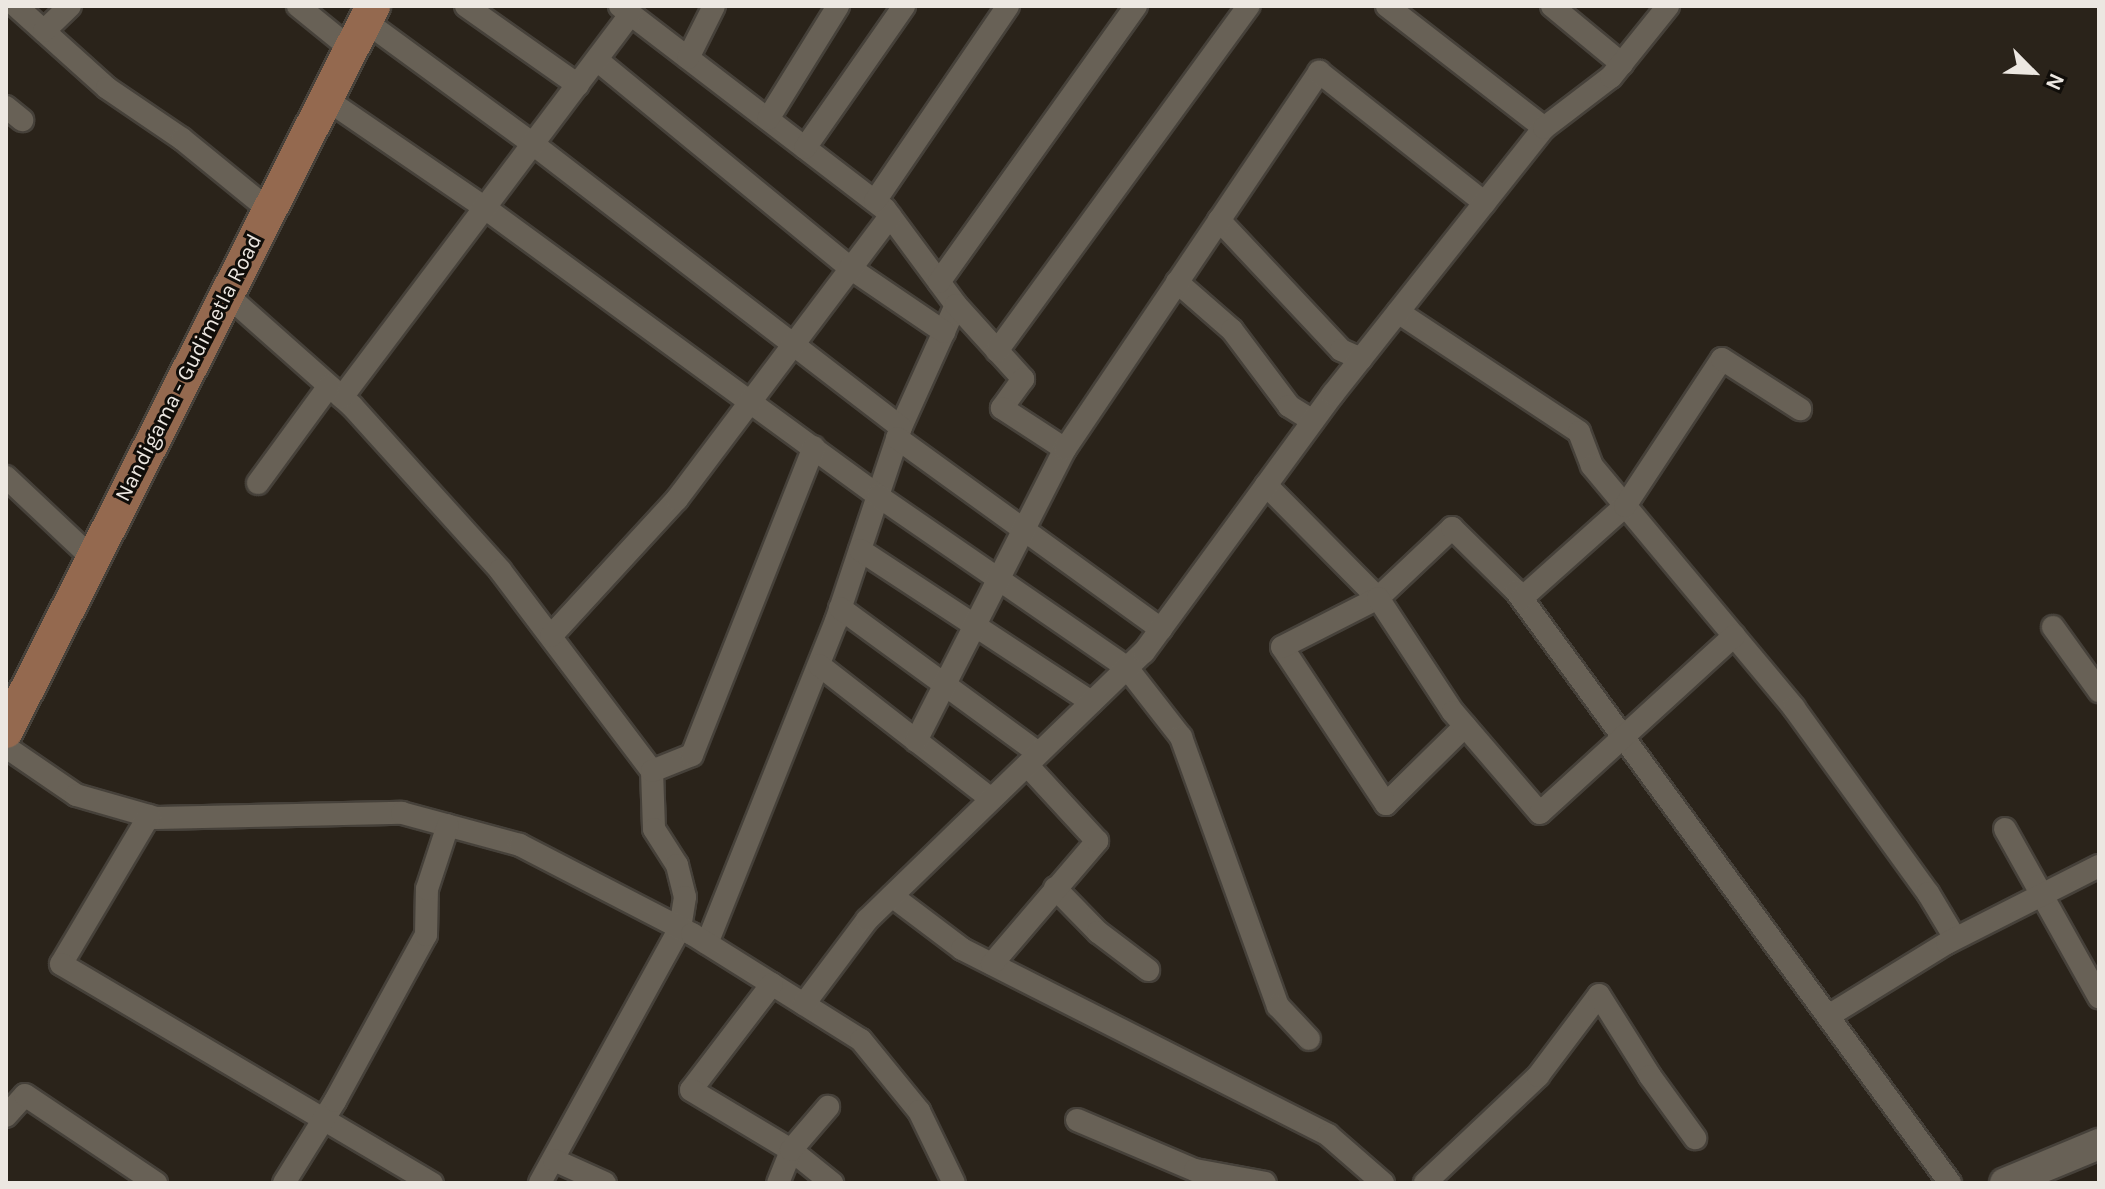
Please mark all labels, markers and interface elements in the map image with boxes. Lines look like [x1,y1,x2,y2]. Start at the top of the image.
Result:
north arrow [1993,32,2073,112]
text: N [2040,69,2070,94]
street label: Nandigama - Gudimetla Road [110,230,268,506]

